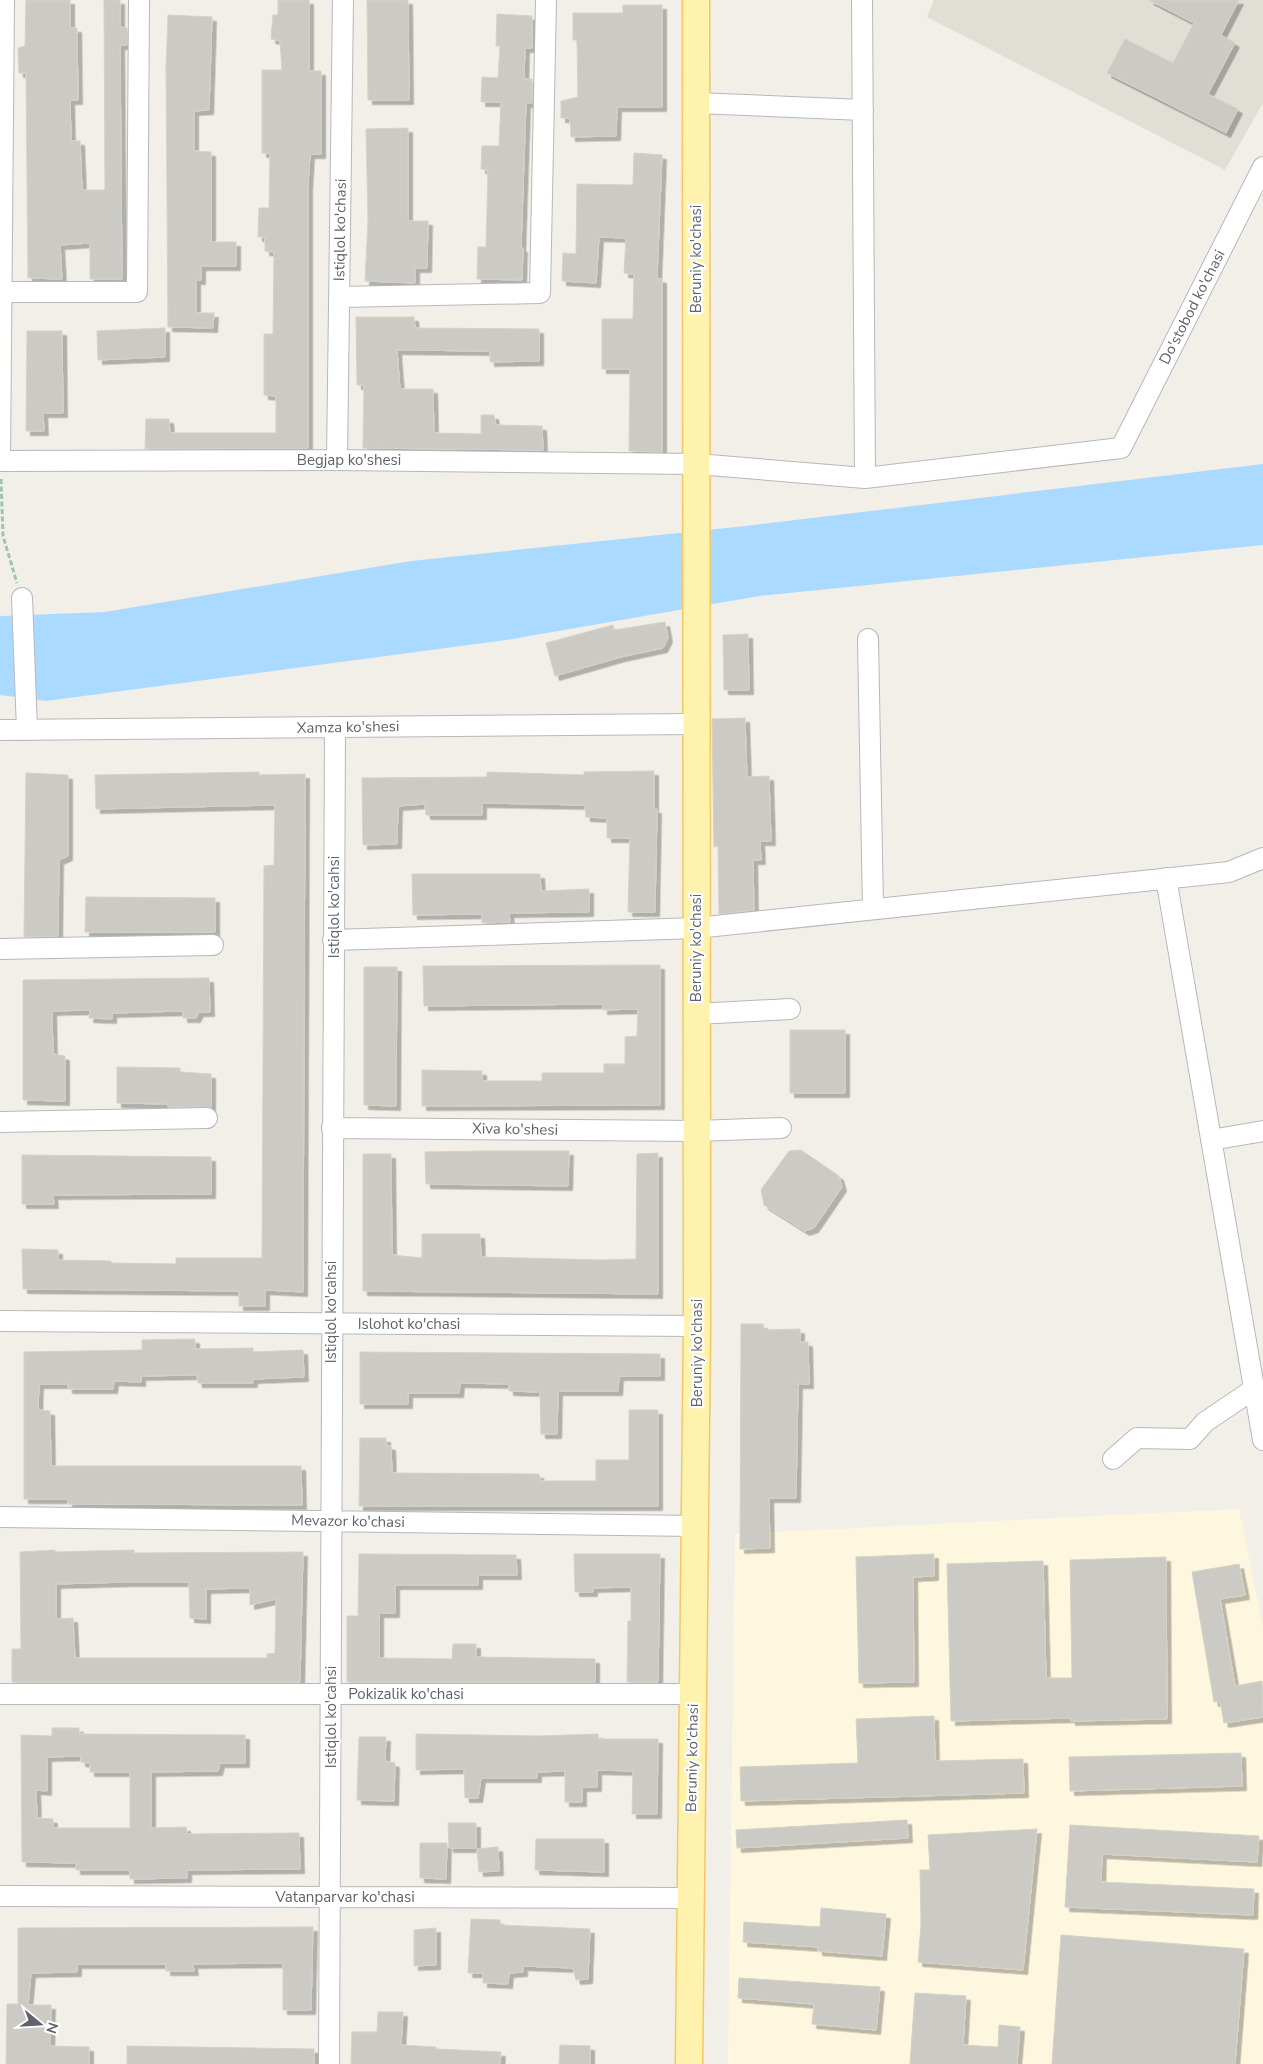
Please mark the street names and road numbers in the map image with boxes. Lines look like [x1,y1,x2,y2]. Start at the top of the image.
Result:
street label: Istiqlol ko'chasi [329,179,351,281]
street label: Beruniy ko'chasi [686,205,706,313]
street label: Do'stobod ko'chasi [1154,246,1230,368]
street label: Begjap ko'shesi [297,450,401,470]
street label: Xamza ko'shesi [297,716,399,738]
street label: Istiqlol ko'cahsi [324,856,344,958]
street label: Beruniy ko'chasi [686,894,706,1002]
street label: Xiva ko'shesi [472,1118,558,1140]
street label: Istiqlol ko'cahsi [321,1261,341,1363]
street label: Beruniy ko'chasi [687,1299,707,1407]
street label: Islohot ko'chasi [358,1314,460,1334]
street label: Mevazor ko'chasi [291,1510,405,1532]
street label: Istiqlol ko'cahsi [321,1666,341,1768]
street label: Pokizalik ko'chasi [348,1684,464,1704]
street label: Beruniy ko'chasi [681,1704,703,1812]
street label: Vatanparvar ko'chasi [274,1887,415,1907]

